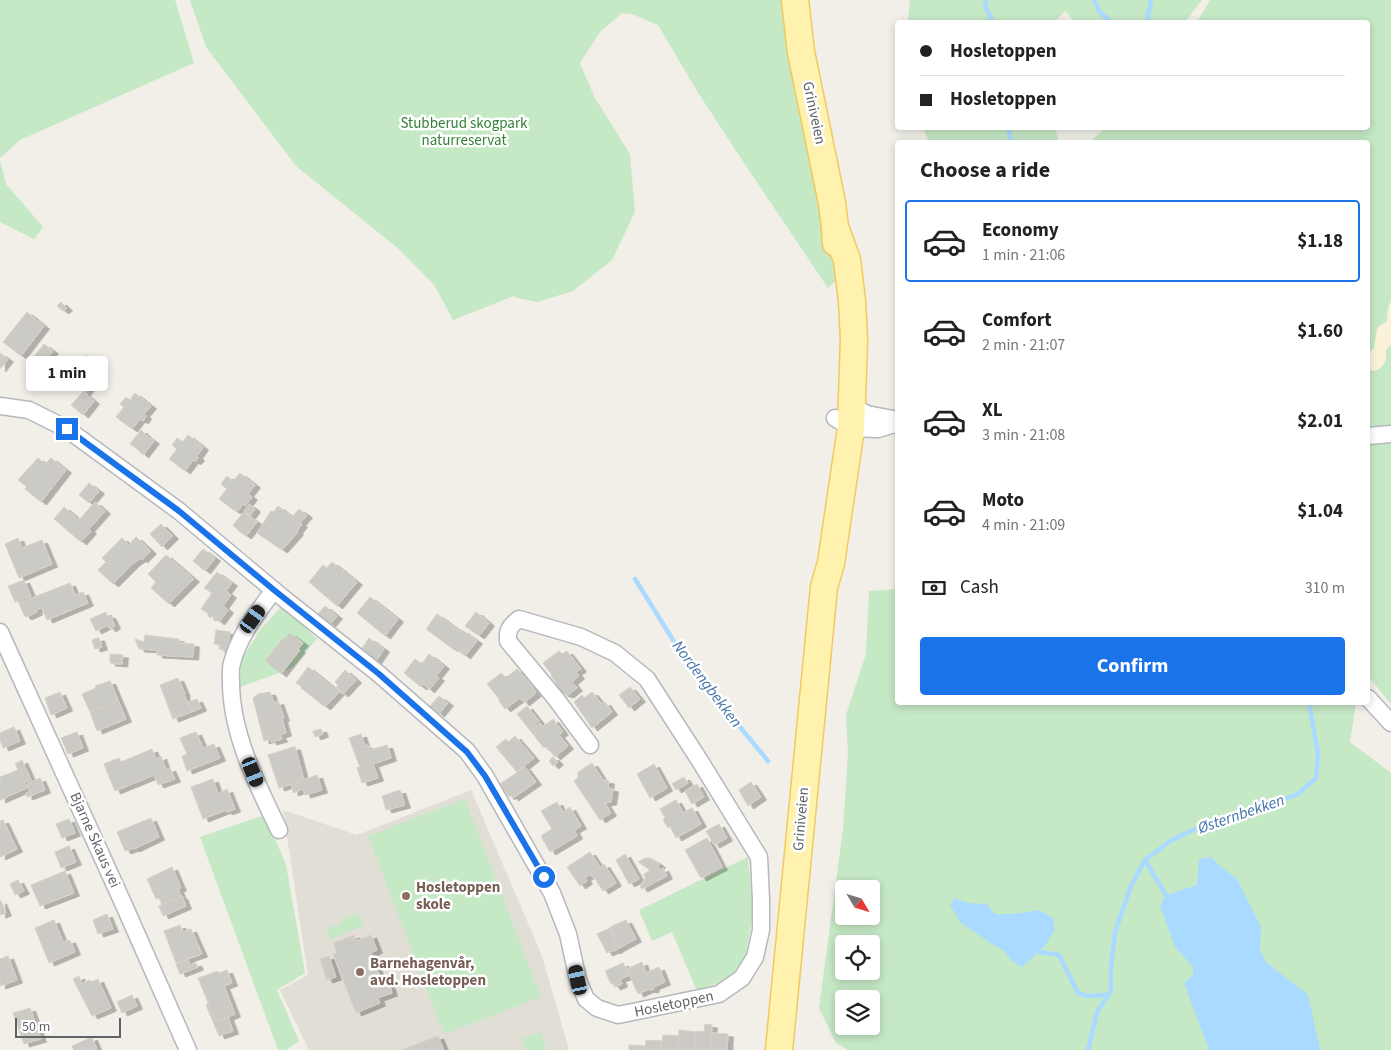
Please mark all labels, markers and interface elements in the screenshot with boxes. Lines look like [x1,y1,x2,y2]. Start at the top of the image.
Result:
text: Hosletoppen [950,38,1057,65]
street label: Griniveien [797,80,831,146]
text: Hosletoppen [950,86,1057,113]
park label: Stubberud skogpark naturreservat [400,113,528,151]
text: Choose a ride [920,154,1050,186]
text: Economy [982,217,1059,244]
icon: car [922,219,967,264]
text: $1.18 [1297,228,1343,255]
text: 1 min · 21:06 [982,244,1065,266]
text: Comfort [982,307,1052,334]
icon: car [922,309,967,354]
text: $1.60 [1297,318,1343,345]
text: 2 min · 21:07 [982,334,1065,356]
callout: 1 min [26,356,108,392]
text: 1 min [48,362,86,384]
text: XL [982,397,1003,424]
icon: car [922,399,967,444]
text: $2.01 [1297,408,1343,435]
route end [56,418,78,440]
text: 3 min · 21:08 [982,424,1065,446]
text: Moto [982,487,1024,514]
icon: car [922,489,967,534]
text: $1.04 [1297,498,1343,525]
text: 4 min · 21:09 [982,514,1065,536]
icon: cash [920,574,948,602]
text: Cash [960,574,999,601]
text: 310 m [1305,577,1345,599]
car [238,602,267,636]
water label: Nordengbekken [667,636,747,732]
button: Confirm [920,637,1345,695]
car [240,755,265,789]
street label: Griniveien [788,786,814,852]
street label: Bjarne Skaus vei [65,789,125,891]
water label: Østernbekken [1194,789,1287,839]
route start [533,866,555,888]
place label: Hosletoppen skole [416,877,500,915]
north arrow [835,880,880,925]
map controls [835,880,880,1035]
marker: Hosletoppen skole [400,890,412,902]
button: locate [835,935,880,980]
place label: Barnehagenvår, avd. Hosletoppen [370,953,486,991]
car [567,964,588,996]
marker: Barnehagenvår, avd. Hosletoppen [354,966,366,978]
street label: Hosletoppen [632,985,716,1023]
button: layers [835,990,880,1035]
scale bar [15,1015,121,1038]
text: 50 m [22,1017,50,1037]

